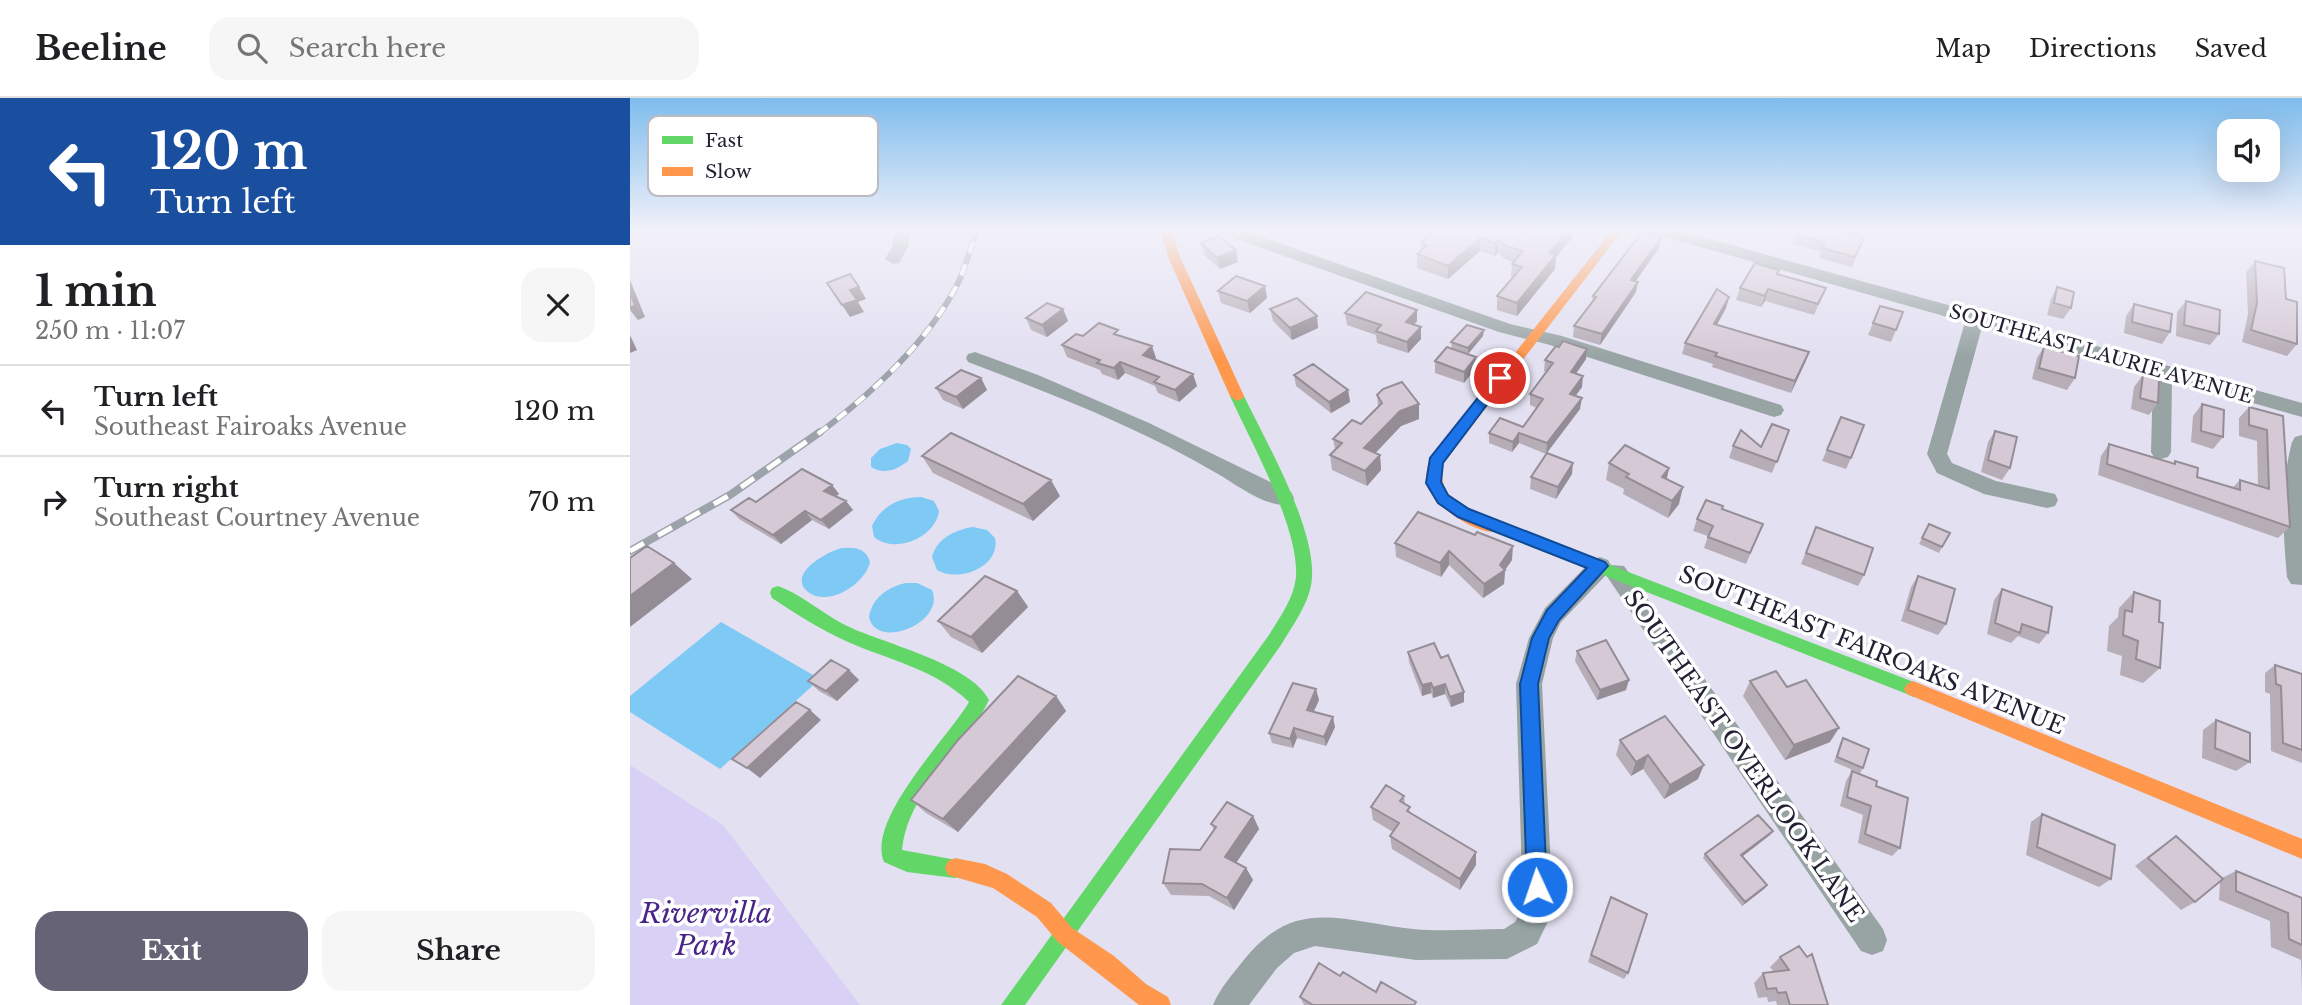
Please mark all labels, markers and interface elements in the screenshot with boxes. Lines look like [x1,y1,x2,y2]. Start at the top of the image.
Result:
search box [209,17,699,80]
text: Beeline [35,28,167,69]
icon: search [233,29,271,67]
text: Search here [289,32,446,64]
text: Map [1935,34,1991,63]
text: Directions [2029,34,2157,63]
text: Saved [2195,34,2267,63]
legend [648,116,878,196]
map controls [2217,119,2280,182]
button: sound [2217,119,2280,182]
text: 120 m [150,121,308,182]
icon: left [35,126,126,217]
text: Fast [705,129,744,152]
text: Slow [705,160,752,183]
text: Turn left [150,182,296,222]
text: 1 min [35,265,157,317]
button: close [521,268,595,342]
street label: SOUTHEAST LAURIE AVENUE [1947,300,2255,408]
text: 250 m · 11:07 [35,317,185,345]
pin [1470,348,1530,408]
icon: arrive [1481,359,1519,397]
text: Turn left [94,381,218,413]
icon: left [35,392,73,430]
text: 120 m [513,395,595,427]
text: Southeast Fairoaks Avenue [94,413,407,441]
text: Turn right [94,472,239,504]
icon: right [35,483,73,521]
text: 70 m [528,486,595,518]
text: Southeast Courtney Avenue [94,504,420,532]
street label: SOUTHEAST FAIROAKS AVENUE [1675,560,2069,740]
street label: SOUTHEAST OVERLOOK LANE [1618,585,1870,927]
position arrow [1500,850,1574,924]
park label: Rivervilla Park [639,896,772,963]
button: Exit [35,911,308,991]
button: Share [322,911,595,991]

